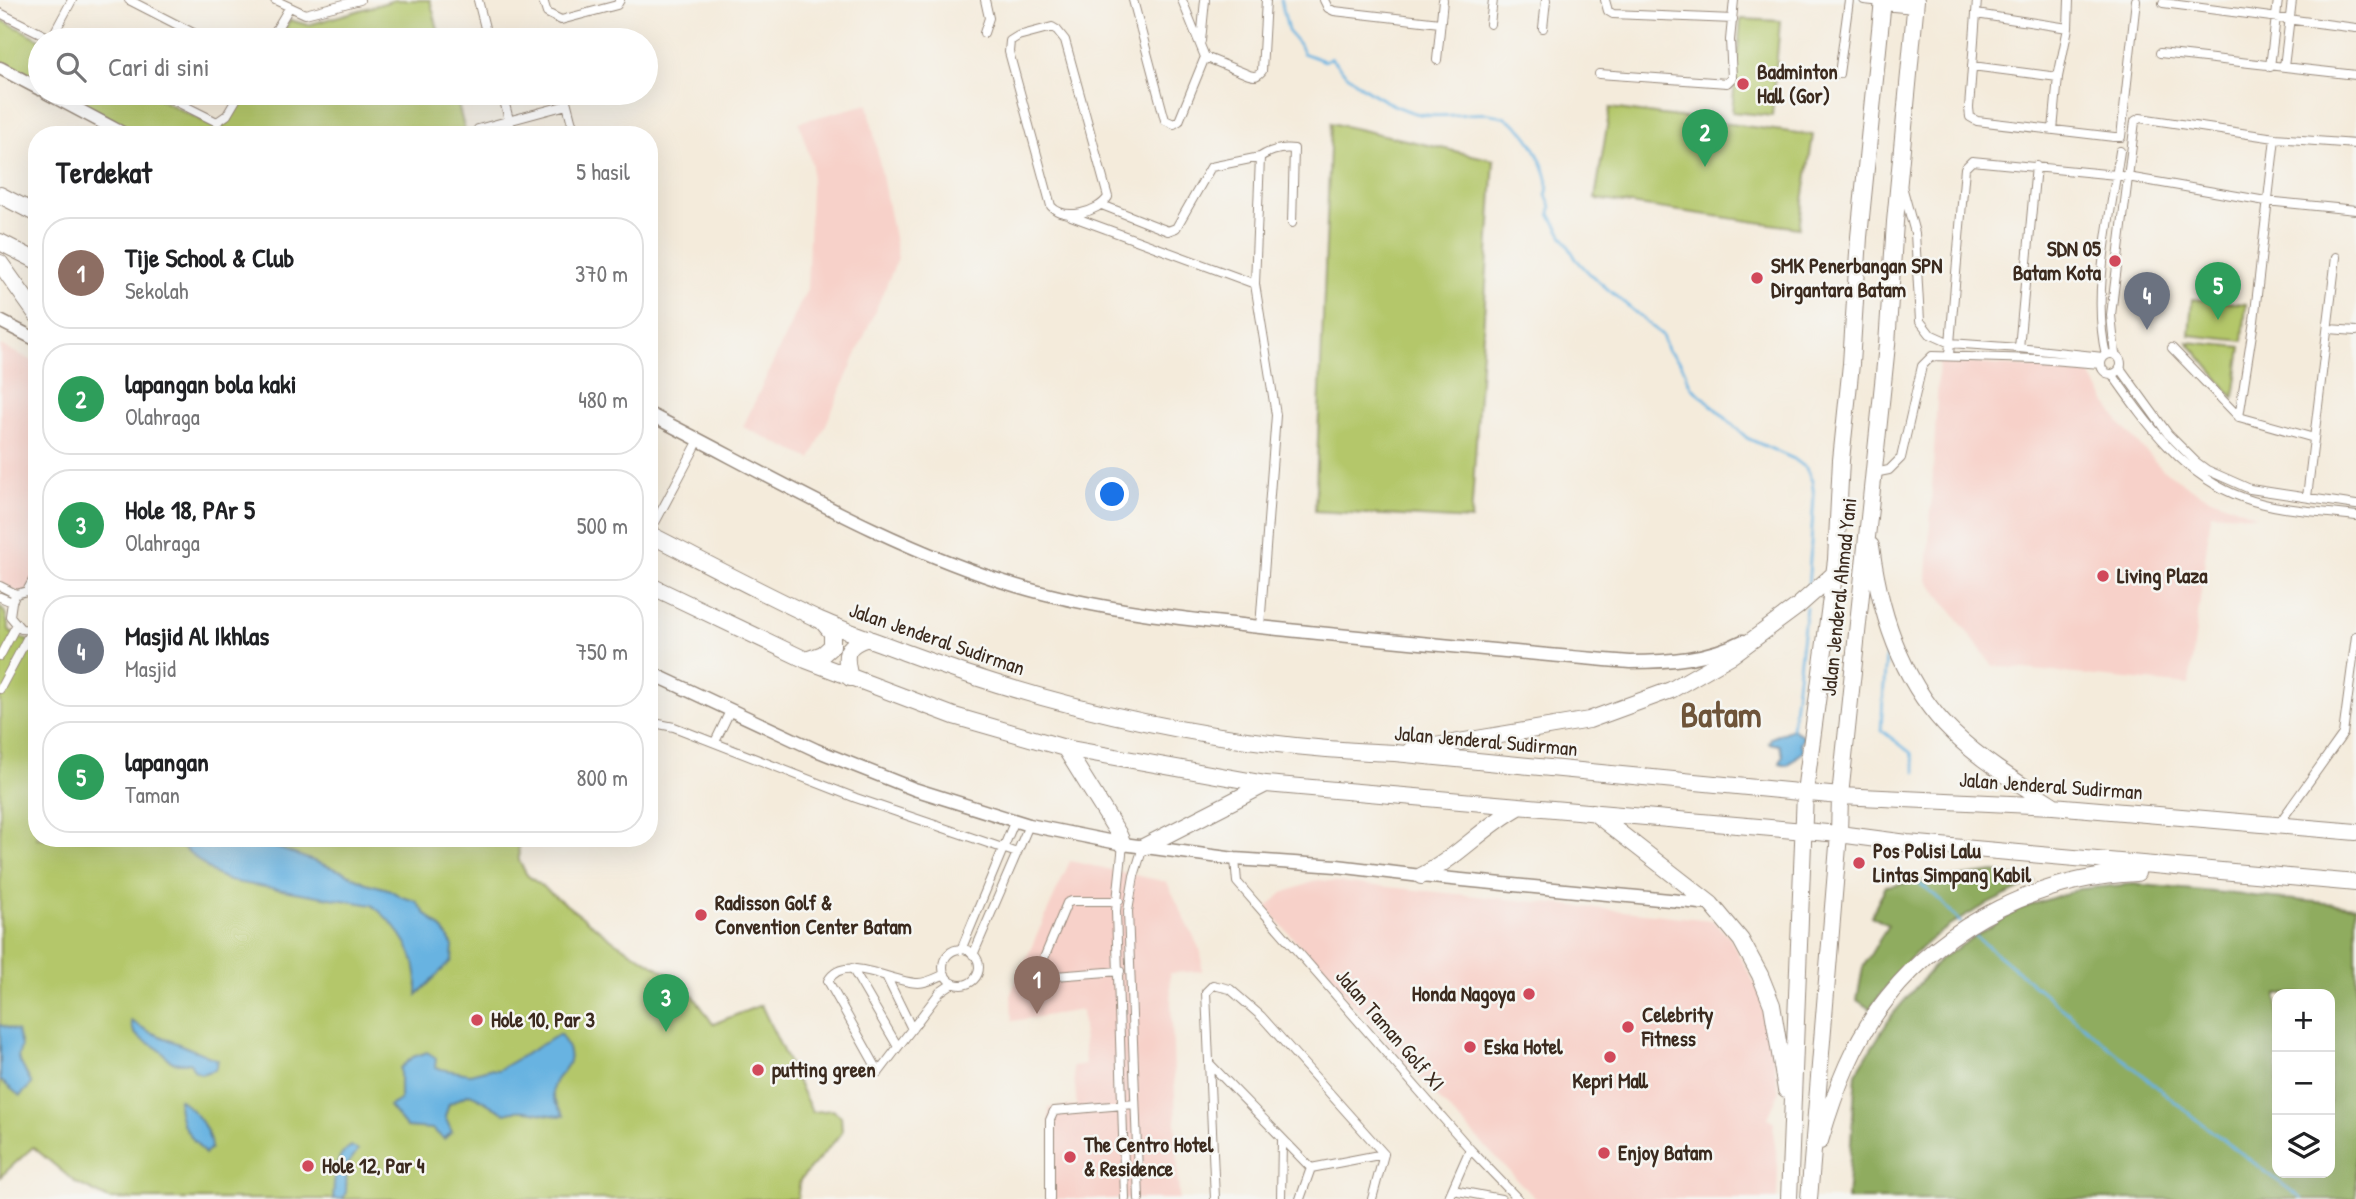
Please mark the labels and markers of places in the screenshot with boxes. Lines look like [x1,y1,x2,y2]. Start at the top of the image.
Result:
place label: Badminton Hall (Gor) [1757,57,1838,110]
marker: Badminton Hall (Gor) [1735,76,1751,92]
pin: 2 [1682,109,1728,167]
place label: SDN 05 Batam Kota [2013,234,2102,287]
place label: SMK Penerbangan SPN Dirgantara Batam [1771,251,1943,305]
marker: SDN 05 Batam Kota [2107,253,2123,269]
pin: 5 [2195,262,2241,320]
marker: SMK Penerbangan SPN Dirgantara Batam [1749,270,1765,286]
pin: 4 [2124,272,2170,330]
place label: Living Plaza [2117,561,2208,591]
marker: Living Plaza [2095,568,2111,584]
place label: Pos Polisi Lalu Lintas Simpang Kabil [1873,836,2031,890]
marker: Pos Polisi Lalu Lintas Simpang Kabil [1851,855,1867,871]
place label: Radisson Golf & Convention Center Batam [715,888,912,941]
marker: Radisson Golf & Convention Center Batam [693,907,709,923]
pin: 1 [1014,956,1060,1014]
pin: 3 [643,974,689,1032]
place label: Honda Nagoya [1412,979,1516,1009]
marker: Honda Nagoya [1521,986,1537,1002]
place label: Celebrity Fitness [1641,1000,1713,1053]
place label: Hole 10, Par 3 [491,1005,595,1034]
marker: Hole 10, Par 3 [469,1012,485,1028]
marker: Celebrity Fitness [1620,1019,1636,1035]
place label: Eska Hotel [1484,1032,1563,1061]
marker: Eska Hotel [1462,1039,1478,1055]
marker: Kepri Mall [1602,1049,1618,1065]
place label: putting green [772,1055,876,1085]
marker: putting green [750,1062,766,1078]
place label: Kepri Mall [1572,1066,1649,1096]
place label: The Centro Hotel & Residence [1083,1130,1214,1183]
place label: Enjoy Batam [1618,1138,1713,1168]
marker: Enjoy Batam [1596,1145,1612,1161]
marker: The Centro Hotel & Residence [1062,1149,1078,1165]
place label: Hole 12, Par 4 [322,1151,425,1180]
marker: Hole 12, Par 4 [300,1158,316,1174]

